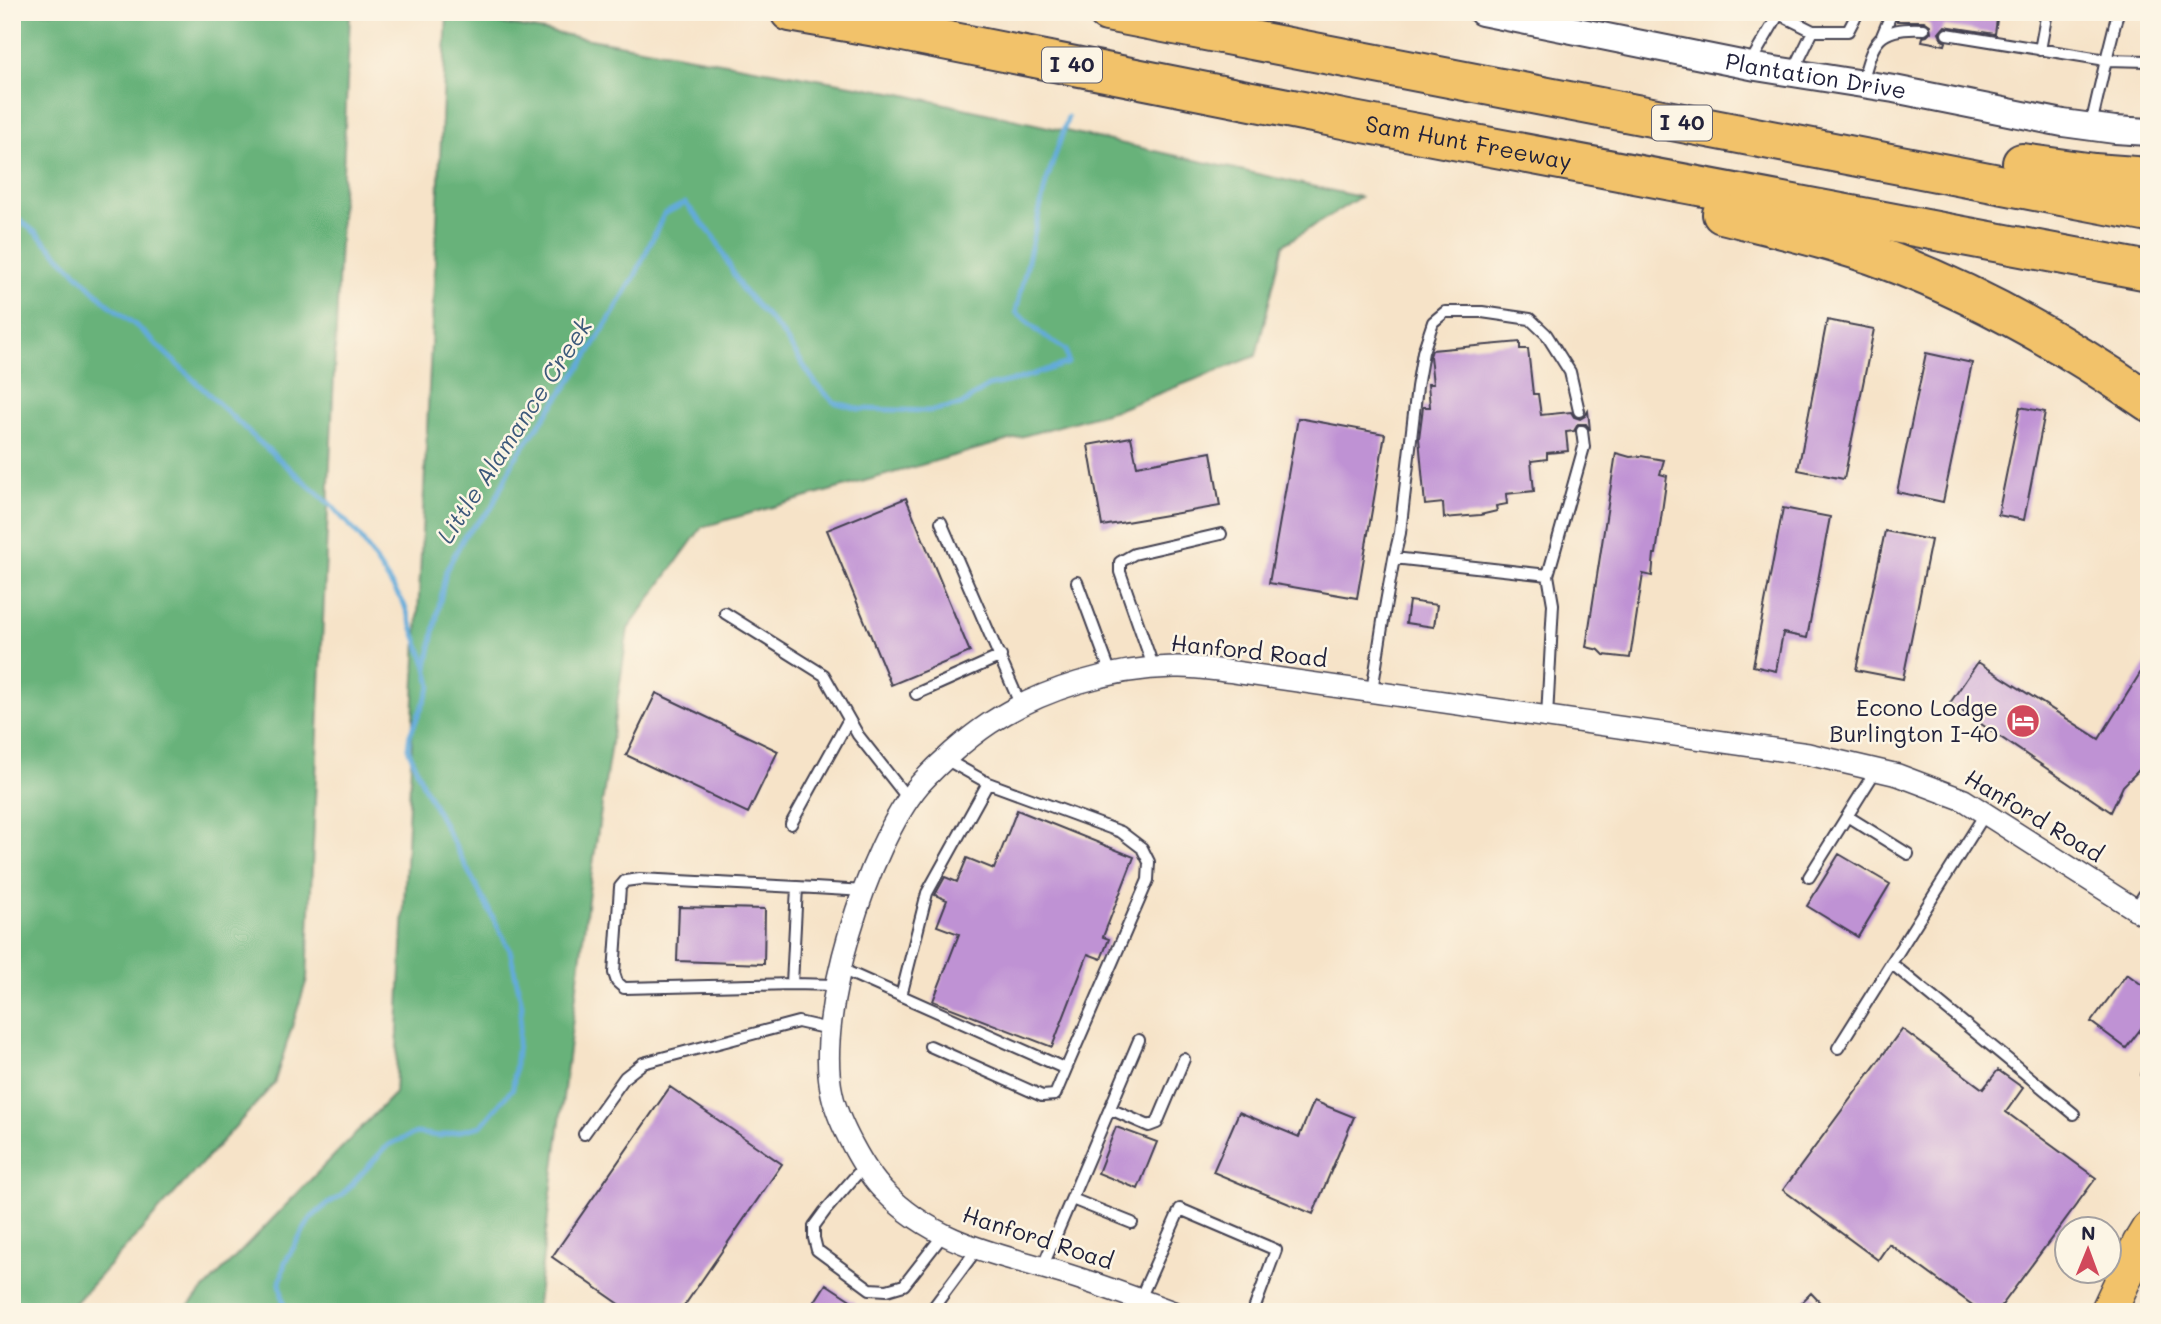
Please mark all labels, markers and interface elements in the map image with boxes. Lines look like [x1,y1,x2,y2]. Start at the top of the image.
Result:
street label: Plantation Drive [1723,45,1909,105]
road number: I 40 [1042,48,1102,82]
road number: I 40 [1652,106,1712,140]
street label: Sam Hunt Freeway [1363,108,1574,176]
water label: Little Alamance Creek [429,310,599,549]
street label: Hanford Road [1170,627,1329,673]
place label: Econo Lodge Burlington I-40 [1829,692,1998,748]
hotel icon: Econo Lodge Burlington I-40 [2004,702,2042,740]
street label: Hanford Road [1960,762,2109,868]
street label: Hanford Road [959,1199,1118,1276]
north arrow [2052,1216,2122,1286]
text: N [2081,1220,2096,1245]

